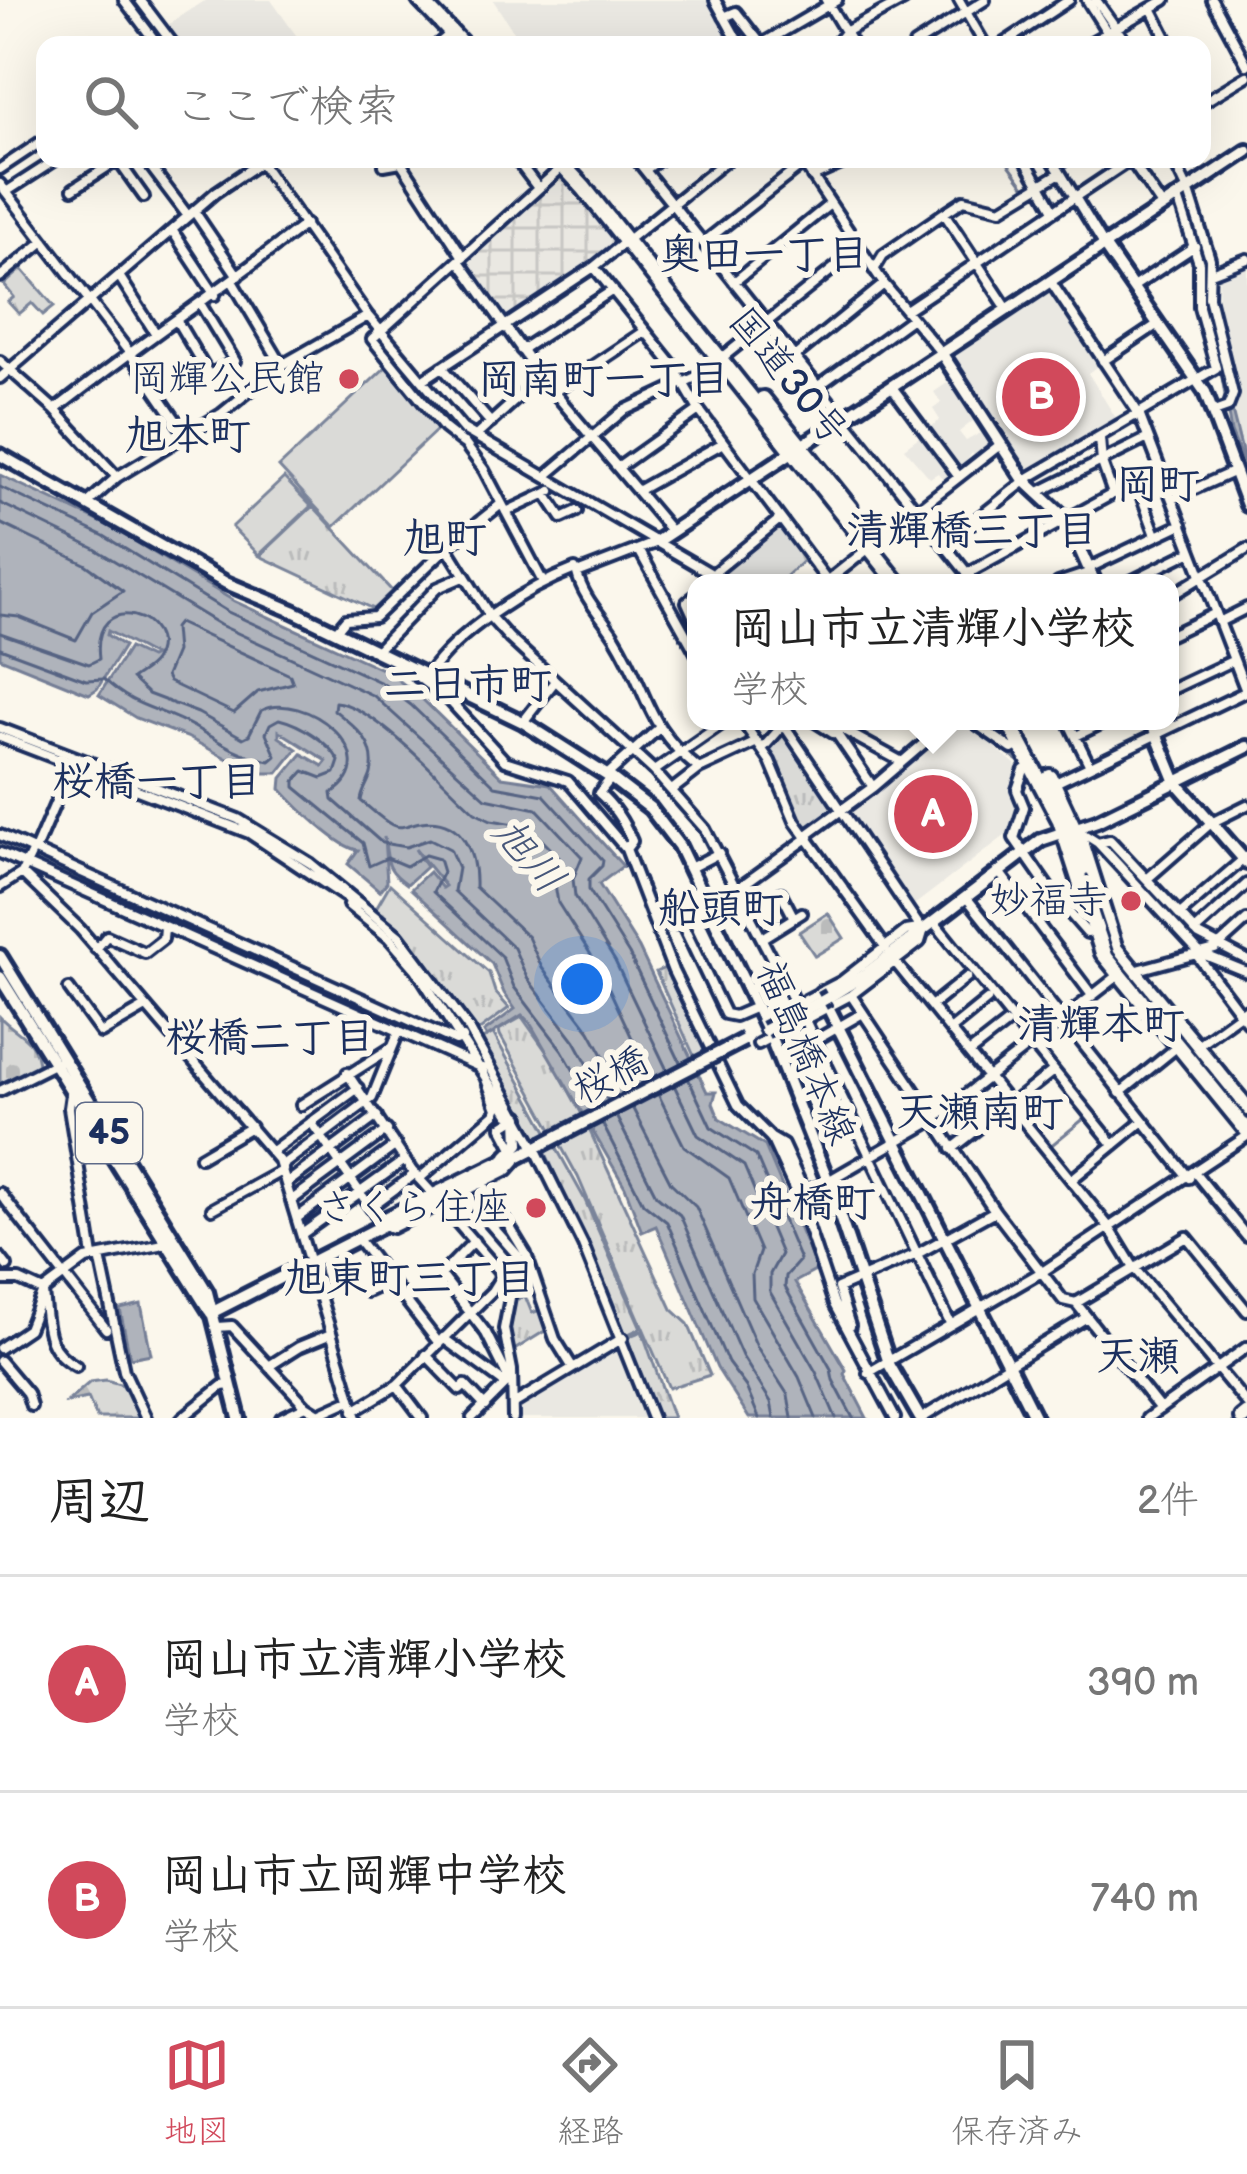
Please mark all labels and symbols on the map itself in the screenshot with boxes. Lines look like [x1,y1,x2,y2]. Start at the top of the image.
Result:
district label: 奥田一丁目 [659,230,869,281]
street label: 国道30号 [718,299,858,455]
pin: B [1002,352,1080,442]
district label: 岡南町一丁目 [478,355,730,406]
place label: 岡輝公民館 [130,356,325,403]
marker: 岡輝公民館 [336,366,362,392]
district label: 旭本町 [125,411,251,462]
district label: 岡町 [1116,460,1200,511]
district label: 清輝橋三丁目 [846,506,1098,557]
district label: 旭町 [403,514,487,565]
district label: 二日市町 [384,660,552,711]
district label: 桜橋一丁目 [52,757,262,808]
pin: A [894,769,972,859]
water label: 旭川 [481,808,575,904]
place label: 妙福寺 [990,878,1107,925]
district label: 船頭町 [658,884,784,935]
marker: 妙福寺 [1118,888,1144,914]
your location [552,954,612,1014]
street label: 福島橋本線 [745,954,865,1152]
district label: 清輝本町 [1017,1000,1185,1051]
district label: 桜橋二丁目 [165,1013,375,1064]
street label: 桜橋 [566,1037,656,1115]
district label: 天瀬南町 [896,1088,1064,1139]
road number: 45 [76,1103,142,1163]
district label: 舟橋町 [750,1178,876,1229]
place label: さくら住座 [317,1185,512,1232]
marker: さくら住座 [523,1195,549,1221]
district label: 旭東町三丁目 [284,1254,536,1305]
district label: 天瀬 [1096,1332,1180,1383]

